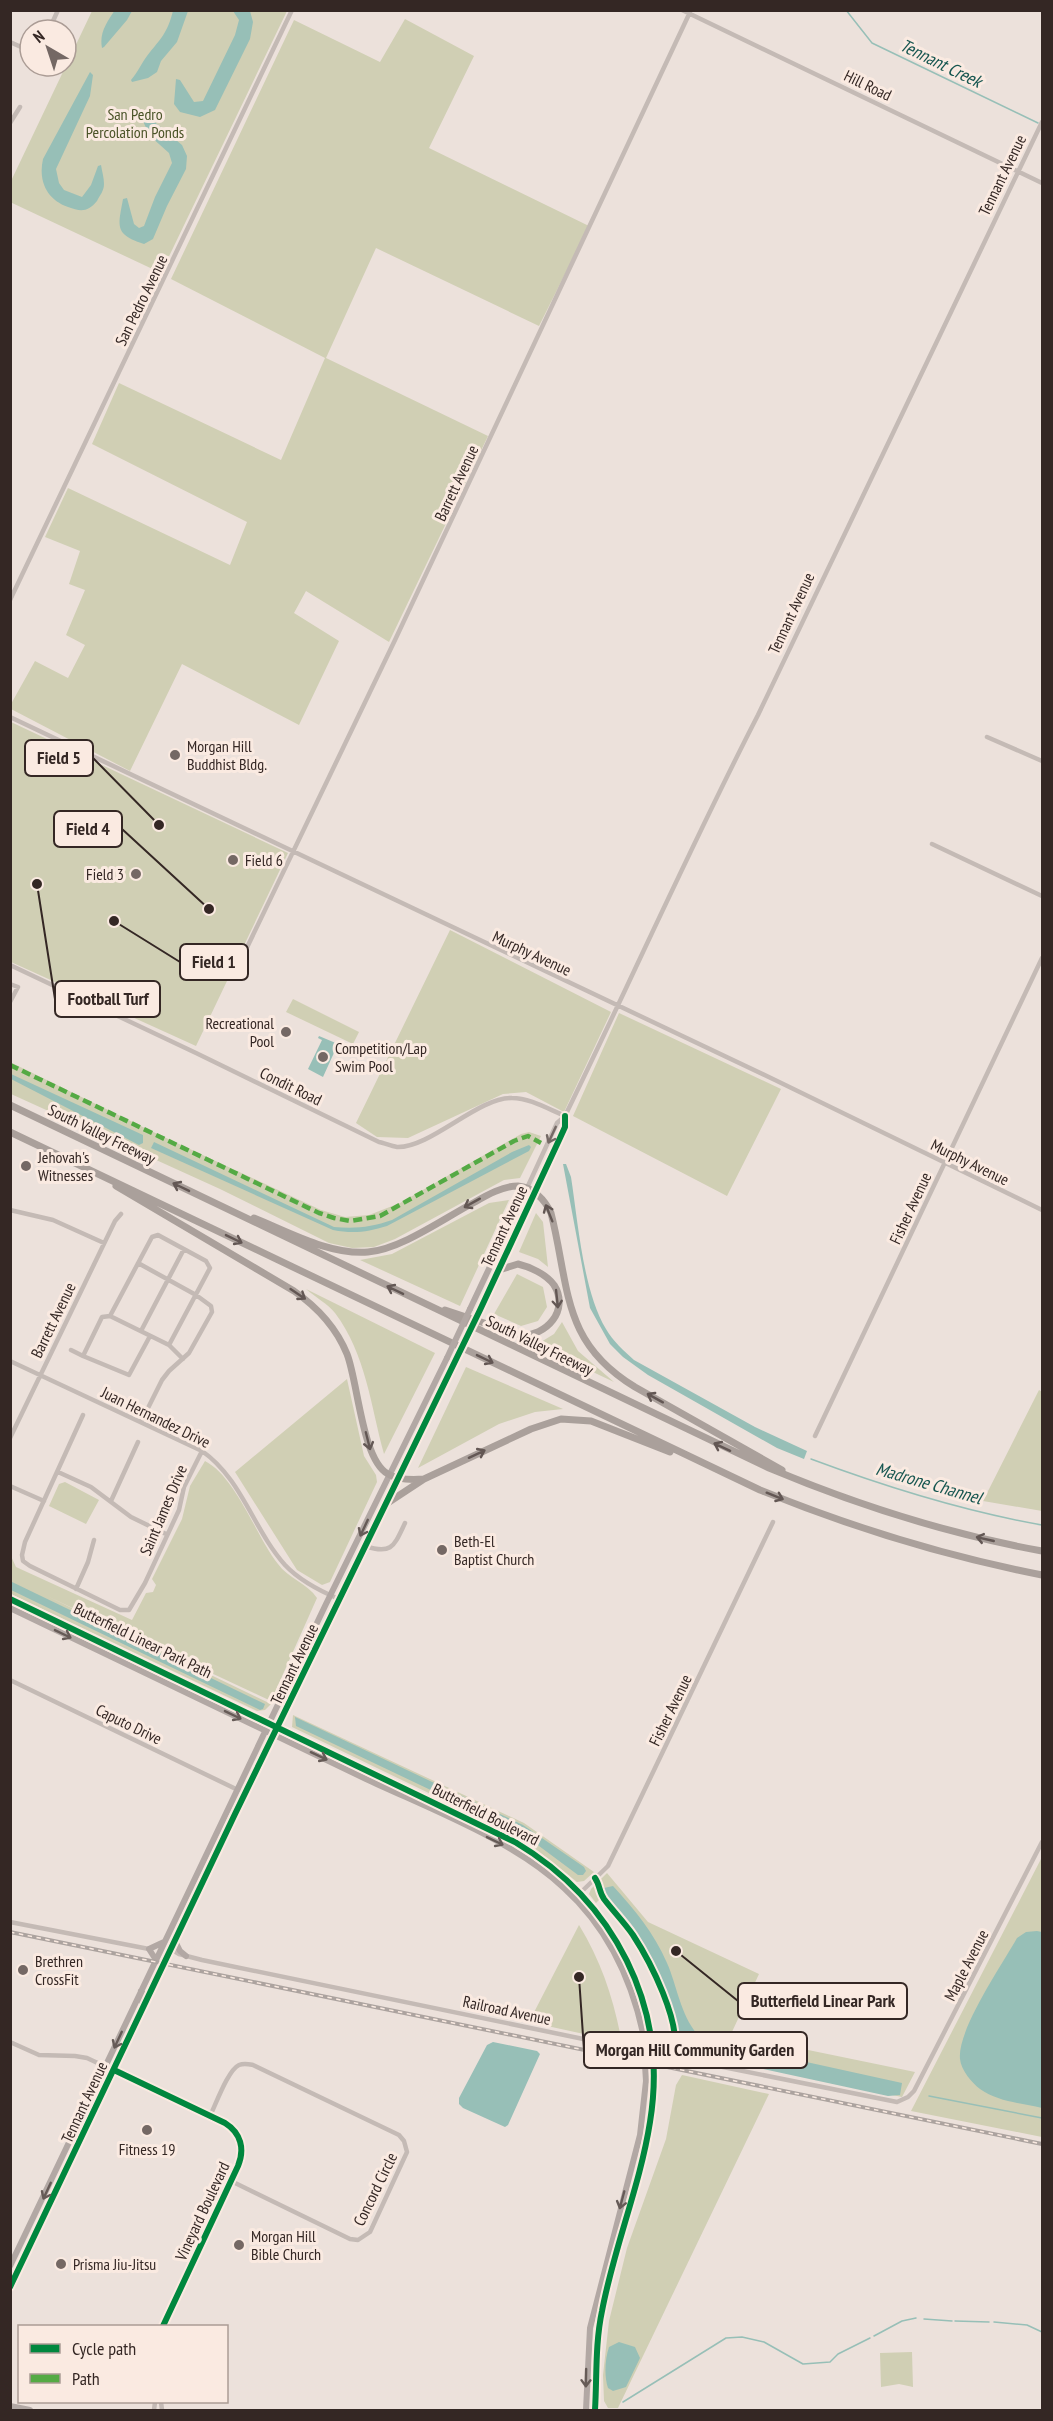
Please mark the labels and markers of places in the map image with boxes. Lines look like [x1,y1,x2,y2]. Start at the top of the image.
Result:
place label: Morgan Hill Buddhist Bldg. [187,736,267,774]
callout: Field 5 [25,740,93,776]
marker: Morgan Hill Buddhist Bldg. [168,748,182,762]
callout: Field 4 [54,811,122,847]
place label: Field 6 [245,850,283,870]
marker: Field 6 [226,853,240,867]
place label: Field 3 [86,864,124,884]
marker: Field 3 [129,867,143,881]
callout: Field 1 [180,944,248,980]
callout: Football Turf [55,981,160,1017]
place label: Recreational Pool [205,1013,274,1051]
marker: Recreational Pool [279,1025,293,1039]
place label: Competition/Lap Swim Pool [335,1038,427,1076]
marker: Competition/Lap Swim Pool [316,1050,330,1064]
place label: Jehovah's Witnesses [37,1147,93,1185]
marker: Jehovah's Witnesses [19,1159,33,1173]
place label: Beth-El Baptist Church [454,1531,534,1569]
marker: Beth-El Baptist Church [435,1543,449,1557]
place label: Brethren CrossFit [35,1951,83,1989]
marker: Brethren CrossFit [16,1963,30,1977]
callout: Butterfield Linear Park [738,1983,907,2019]
callout: Morgan Hill Community Garden [584,2032,807,2068]
marker: Fitness 19 [140,2123,154,2137]
place label: Fitness 19 [119,2139,175,2159]
place label: Morgan Hill Bible Church [251,2226,321,2264]
marker: Morgan Hill Bible Church [232,2238,246,2252]
place label: Prisma Jiu-Jitsu [73,2254,156,2274]
marker: Prisma Jiu-Jitsu [54,2257,68,2271]

